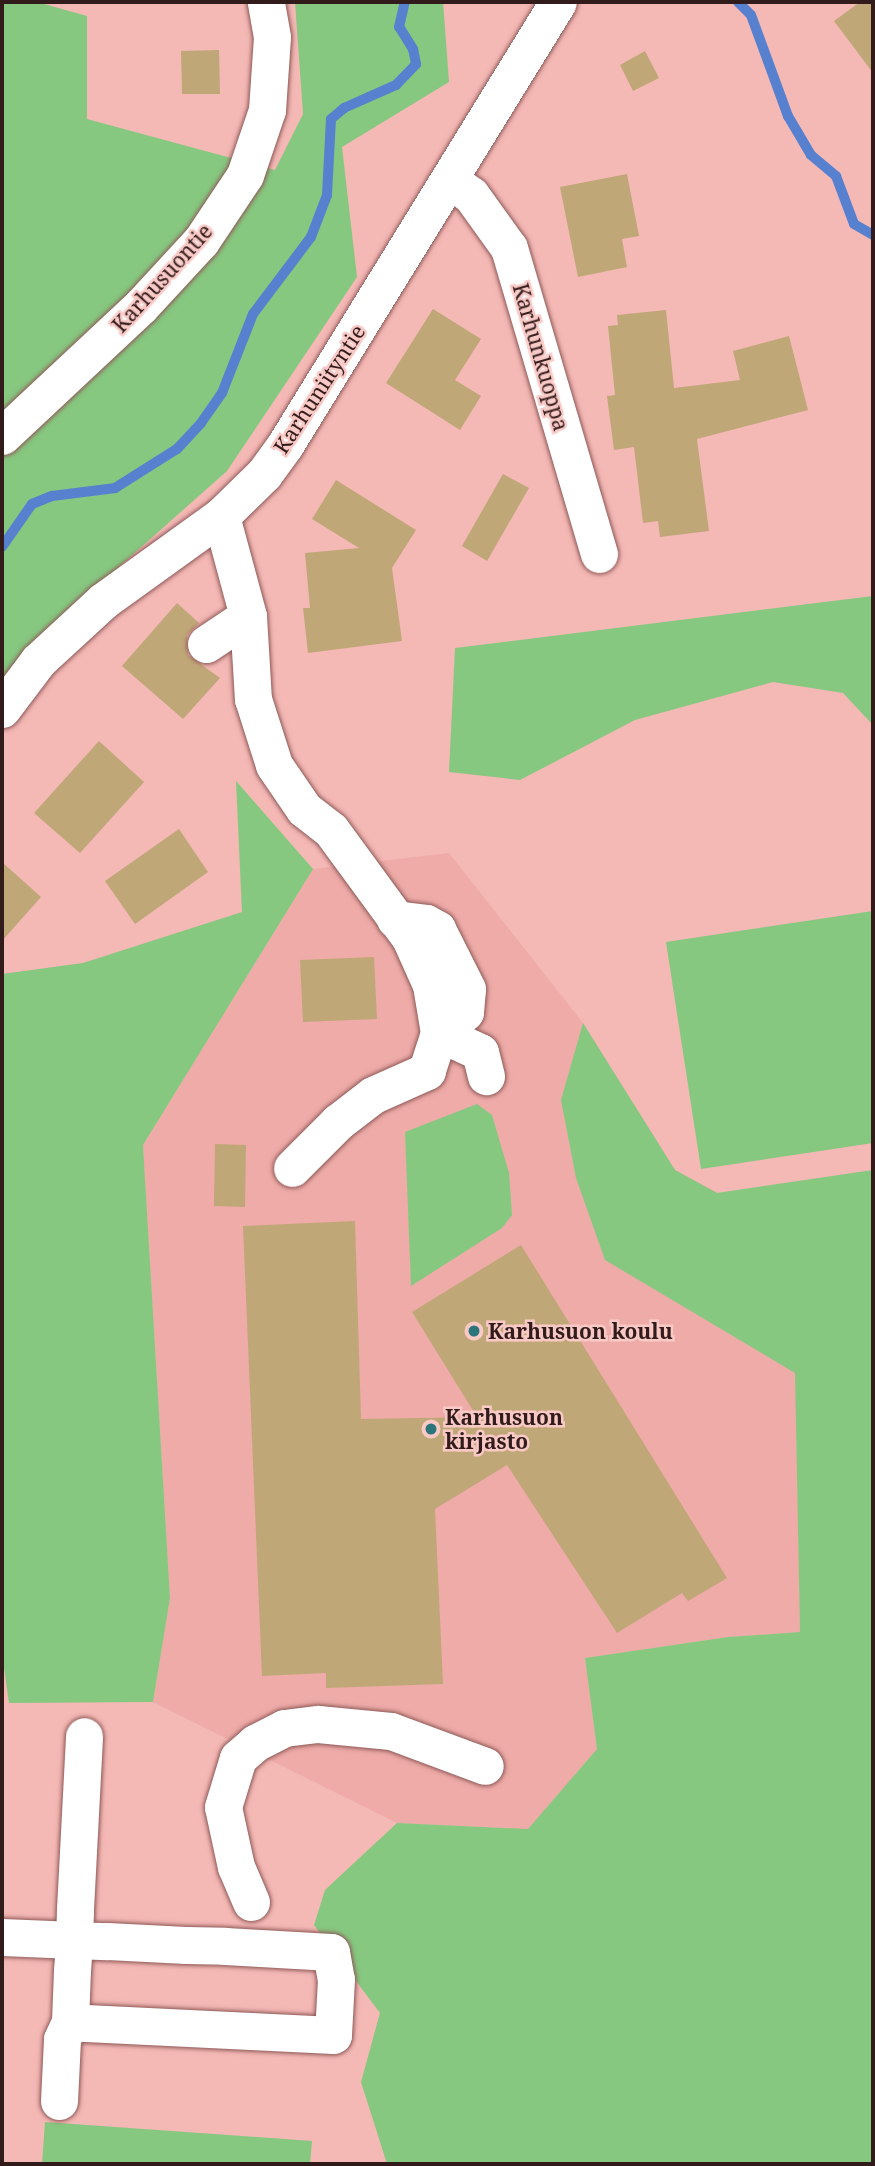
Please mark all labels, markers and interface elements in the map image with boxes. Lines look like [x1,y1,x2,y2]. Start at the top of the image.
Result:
street label: Karhusuontie [107,219,217,337]
street label: Karhunkuoppa [508,280,574,434]
street label: Karhuniityntie [268,320,370,458]
place label: Karhusuon koulu [488,1318,673,1344]
marker: Karhusuon koulu [466,1323,482,1339]
place label: Karhusuon kirjasto [445,1404,563,1454]
marker: Karhusuon kirjasto [423,1421,439,1437]

